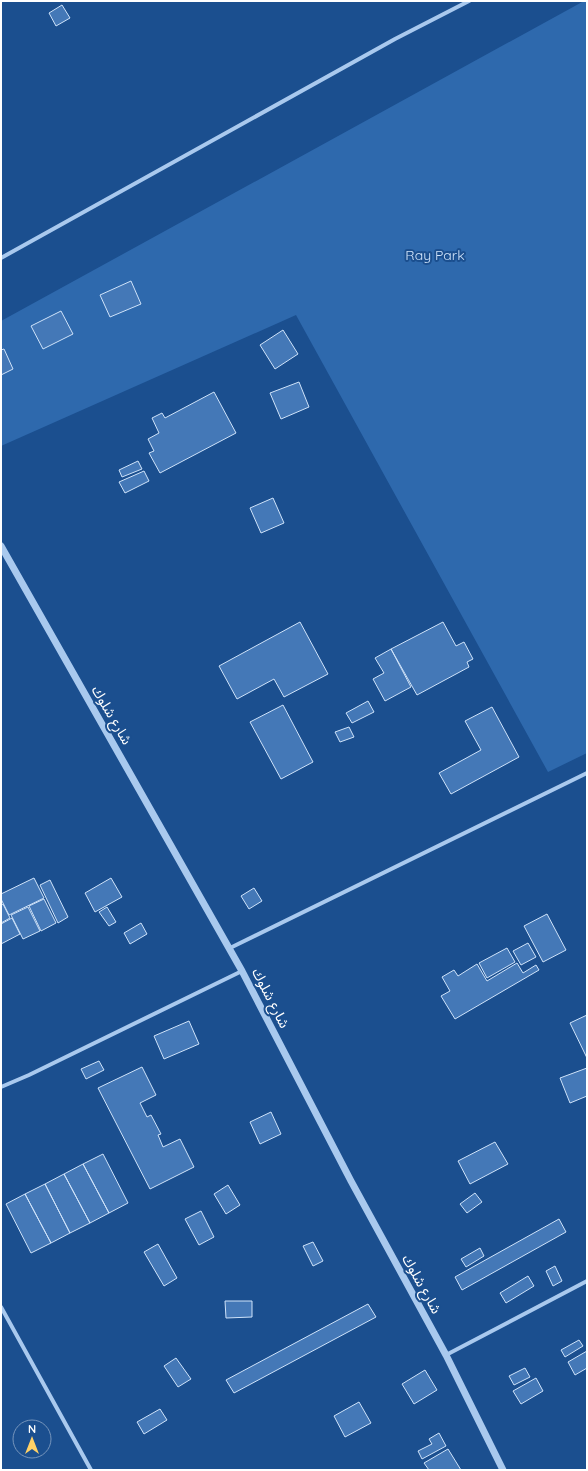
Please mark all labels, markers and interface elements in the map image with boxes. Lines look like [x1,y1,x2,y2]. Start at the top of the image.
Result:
park label: Ray Park [405,246,465,264]
street label: شارع شلوك [86,682,136,749]
street label: شارع شلوك [246,965,294,1032]
street label: شارع شلوك [397,1251,446,1318]
north arrow [12,1419,52,1459]
text: N [28,1422,36,1436]

